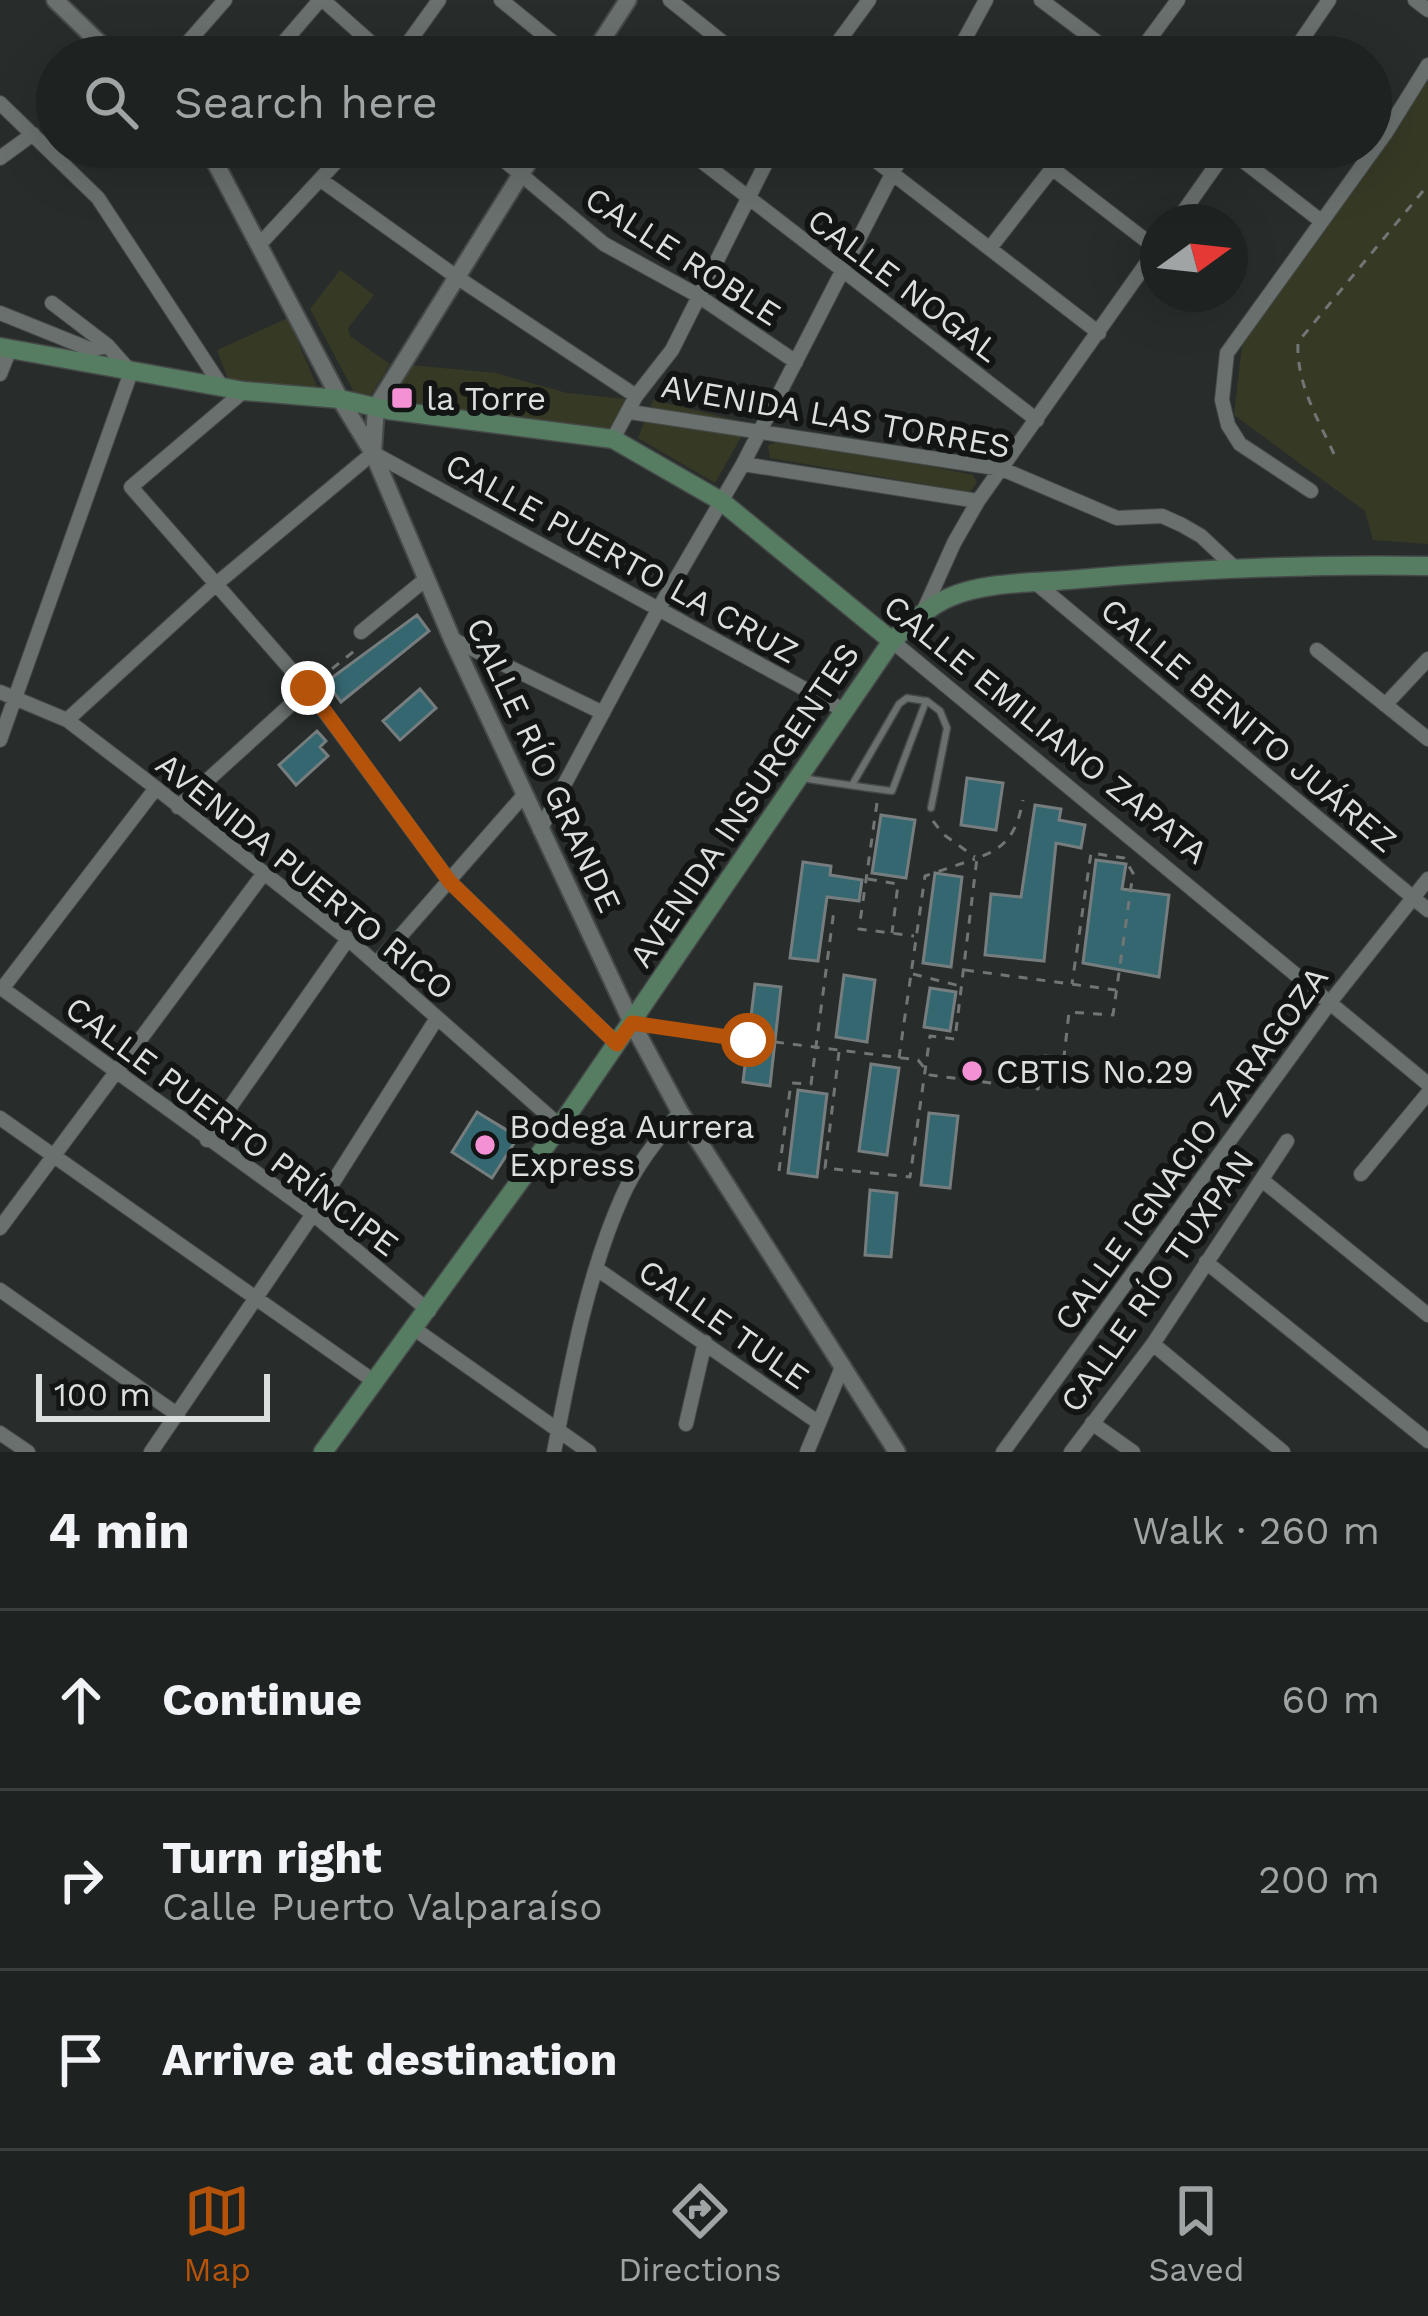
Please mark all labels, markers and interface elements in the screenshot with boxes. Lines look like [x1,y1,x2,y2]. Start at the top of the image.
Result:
search box [36,36,1392,168]
icon: search [78,69,144,135]
text: Search here [174,76,438,129]
street label: CALLE ROBLE [578,178,788,334]
street label: CALLE NOGAL [800,200,1008,370]
north arrow [1140,204,1248,312]
street label: AVENIDA LAS TORRES [658,366,1014,466]
place label: la Torre [426,379,546,418]
marker: la Torre [389,385,415,411]
street label: CALLE PUERTO LA CRUZ [439,445,805,671]
street label: CALLE EMILIANO ZAPATA [876,586,1216,872]
street label: CALLE BENITO JUÁREZ [1093,590,1405,860]
street label: CALLE RÍO GRANDE [459,612,629,918]
street label: AVENIDA INSURGENTES [621,636,867,974]
route end [281,661,335,715]
street label: AVENIDA PUERTO RICO [149,744,461,1008]
street label: CALLE IGNACIO ZARAGOZA [1046,959,1336,1337]
street label: CALLE PUERTO PRÍNCIPE [58,988,406,1264]
route start [721,1013,775,1067]
place label: CBTIS No.29 [996,1052,1194,1091]
marker: CBTIS No.29 [959,1058,985,1084]
place label: Bodega Aurrera Express [509,1107,754,1184]
marker: Bodega Aurrera Express [472,1132,498,1158]
street label: CALLE RÍO TUXPAN [1052,1143,1262,1419]
street label: CALLE TULE [631,1251,817,1397]
scale bar [36,1368,270,1421]
text: 100 m [54,1375,151,1414]
text: 4 min [48,1501,190,1560]
text: Walk · 260 m [1132,1508,1380,1553]
icon: ahead [48,1667,114,1733]
text: Continue [162,1673,362,1726]
text: 60 m [1282,1677,1380,1722]
text: Turn right [162,1831,382,1884]
icon: right [48,1847,114,1913]
text: 200 m [1258,1857,1380,1902]
text: Calle Puerto Valparaíso [162,1884,603,1929]
icon: arrive [48,2027,114,2093]
text: Arrive at destination [162,2033,617,2086]
tab: Map [184,2178,251,2289]
tab: Directions [618,2178,781,2289]
tab: Saved [1149,2178,1244,2289]

